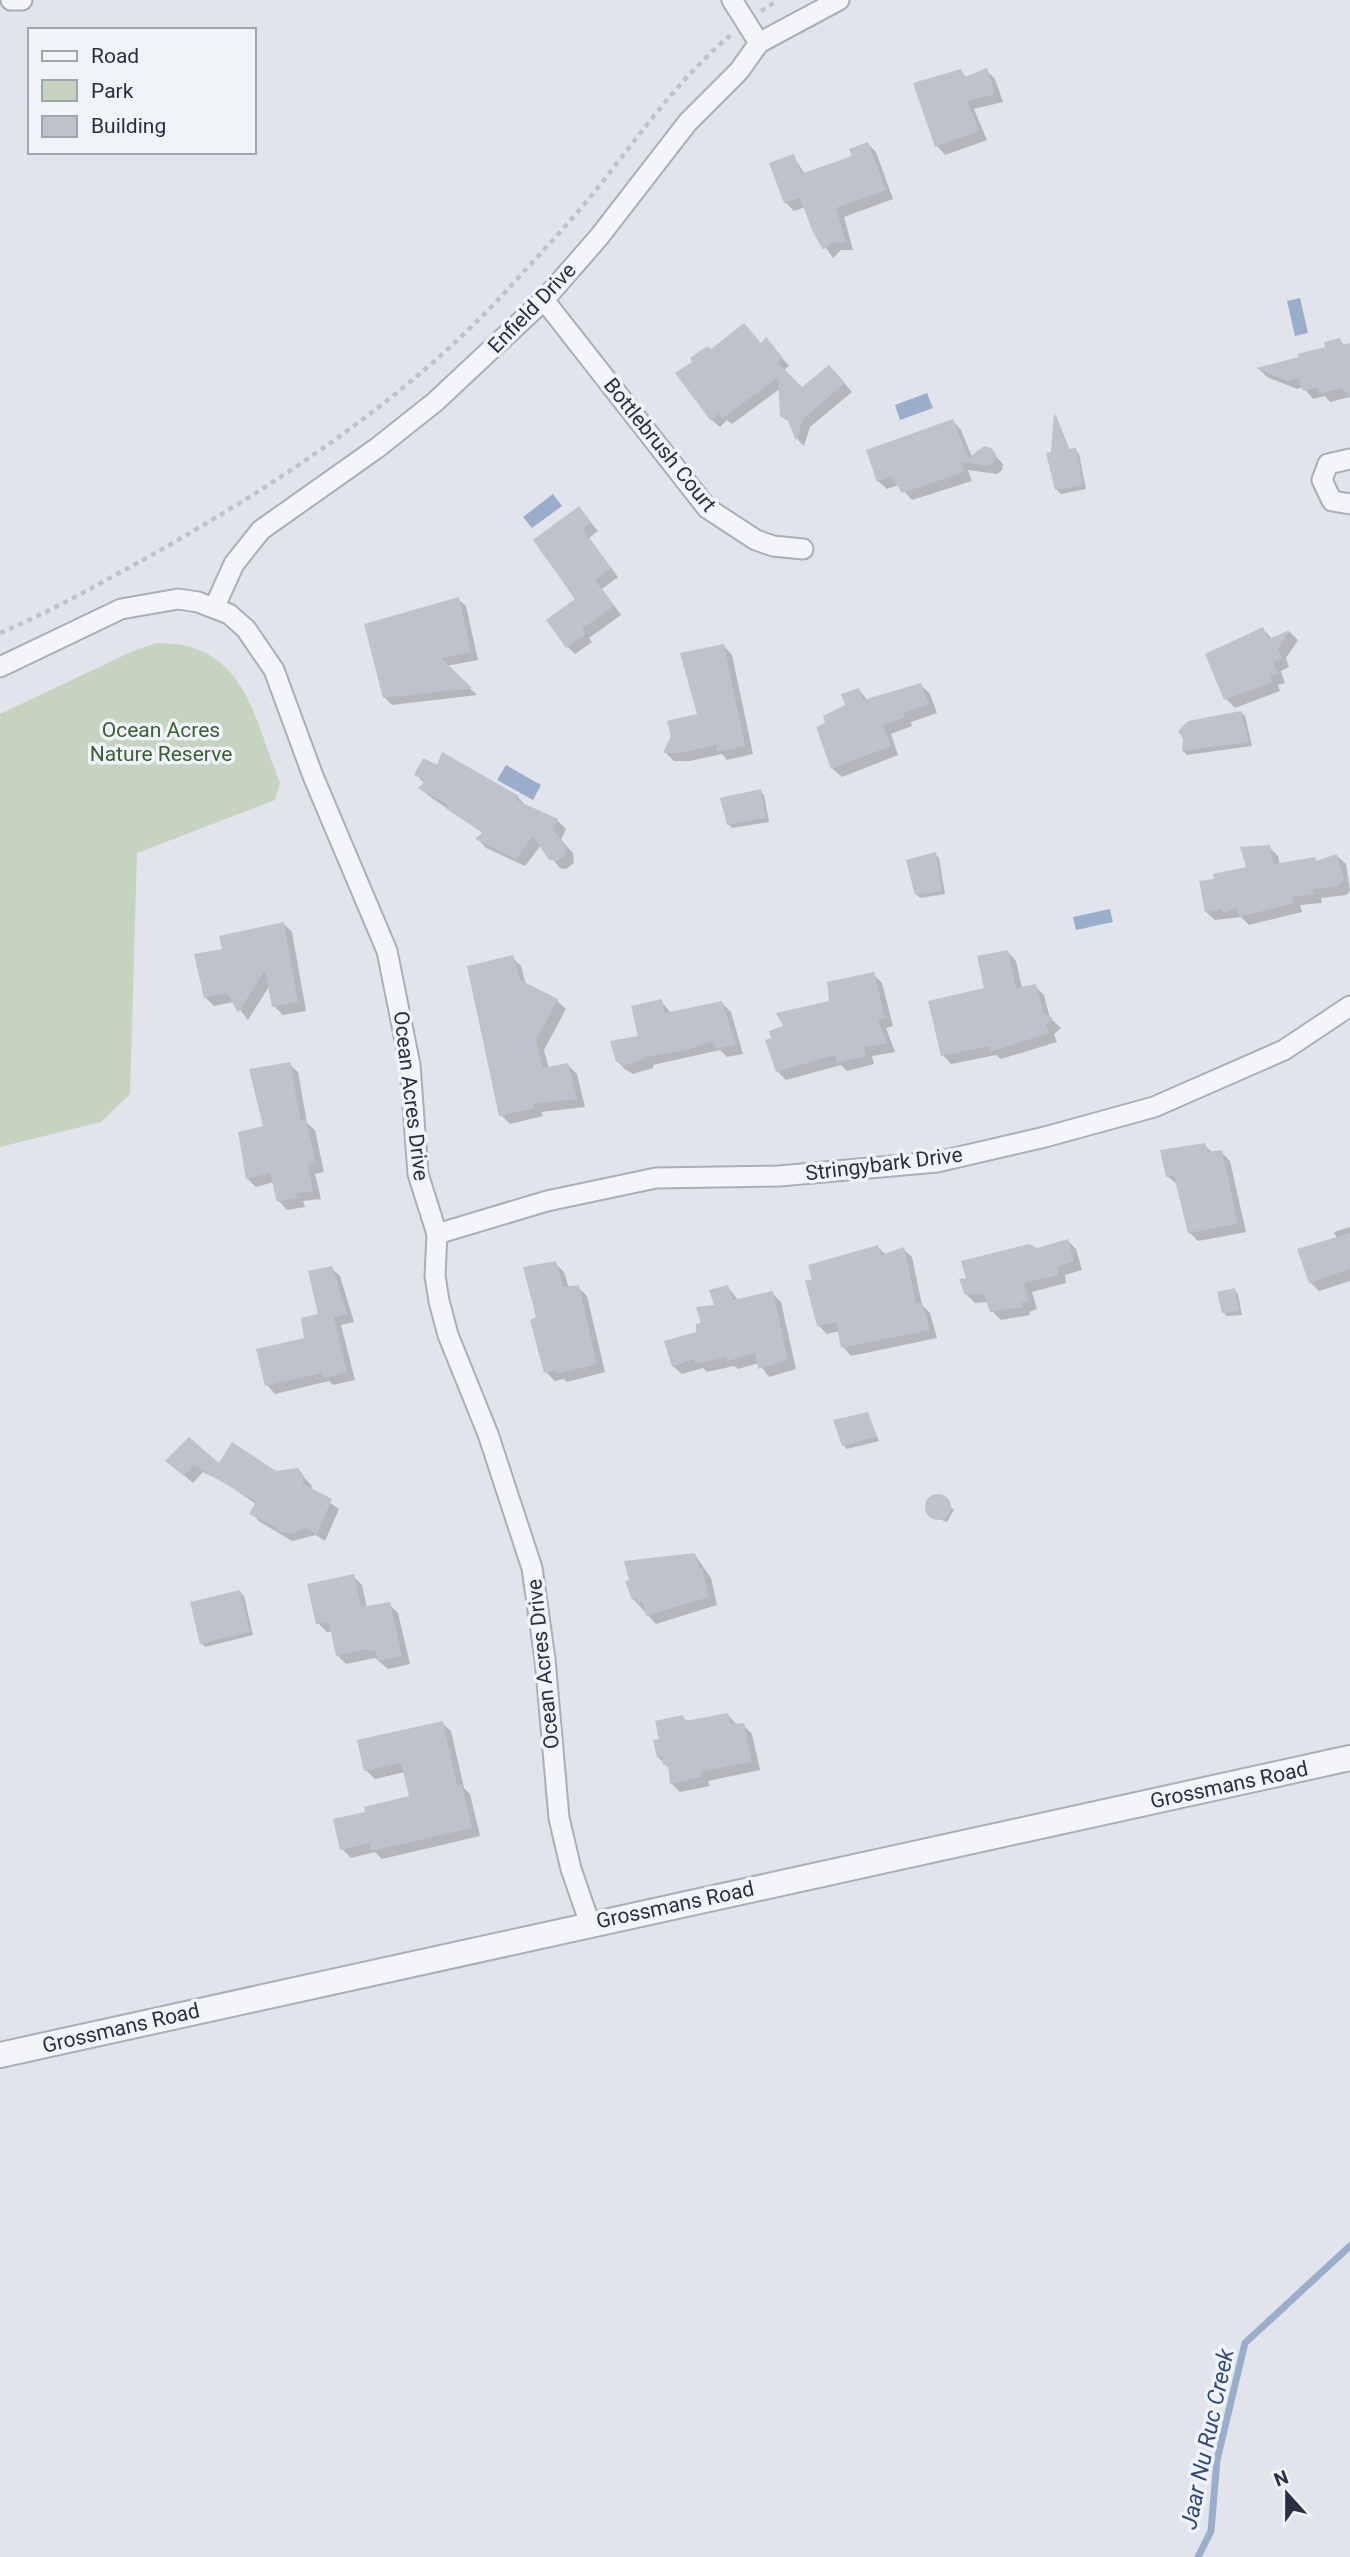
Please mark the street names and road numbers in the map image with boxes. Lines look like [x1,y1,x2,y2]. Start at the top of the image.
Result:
street label: Enfield Drive [483,258,581,358]
street label: Bottlebrush Court [599,373,721,517]
street label: Ocean Acres Drive [389,1010,433,1182]
street label: Stringybark Drive [804,1142,964,1186]
street label: Ocean Acres Drive [522,1578,564,1750]
street label: Grossmans Road [1148,1757,1310,1813]
street label: Grossmans Road [594,1877,756,1933]
street label: Grossmans Road [40,1998,202,2058]

